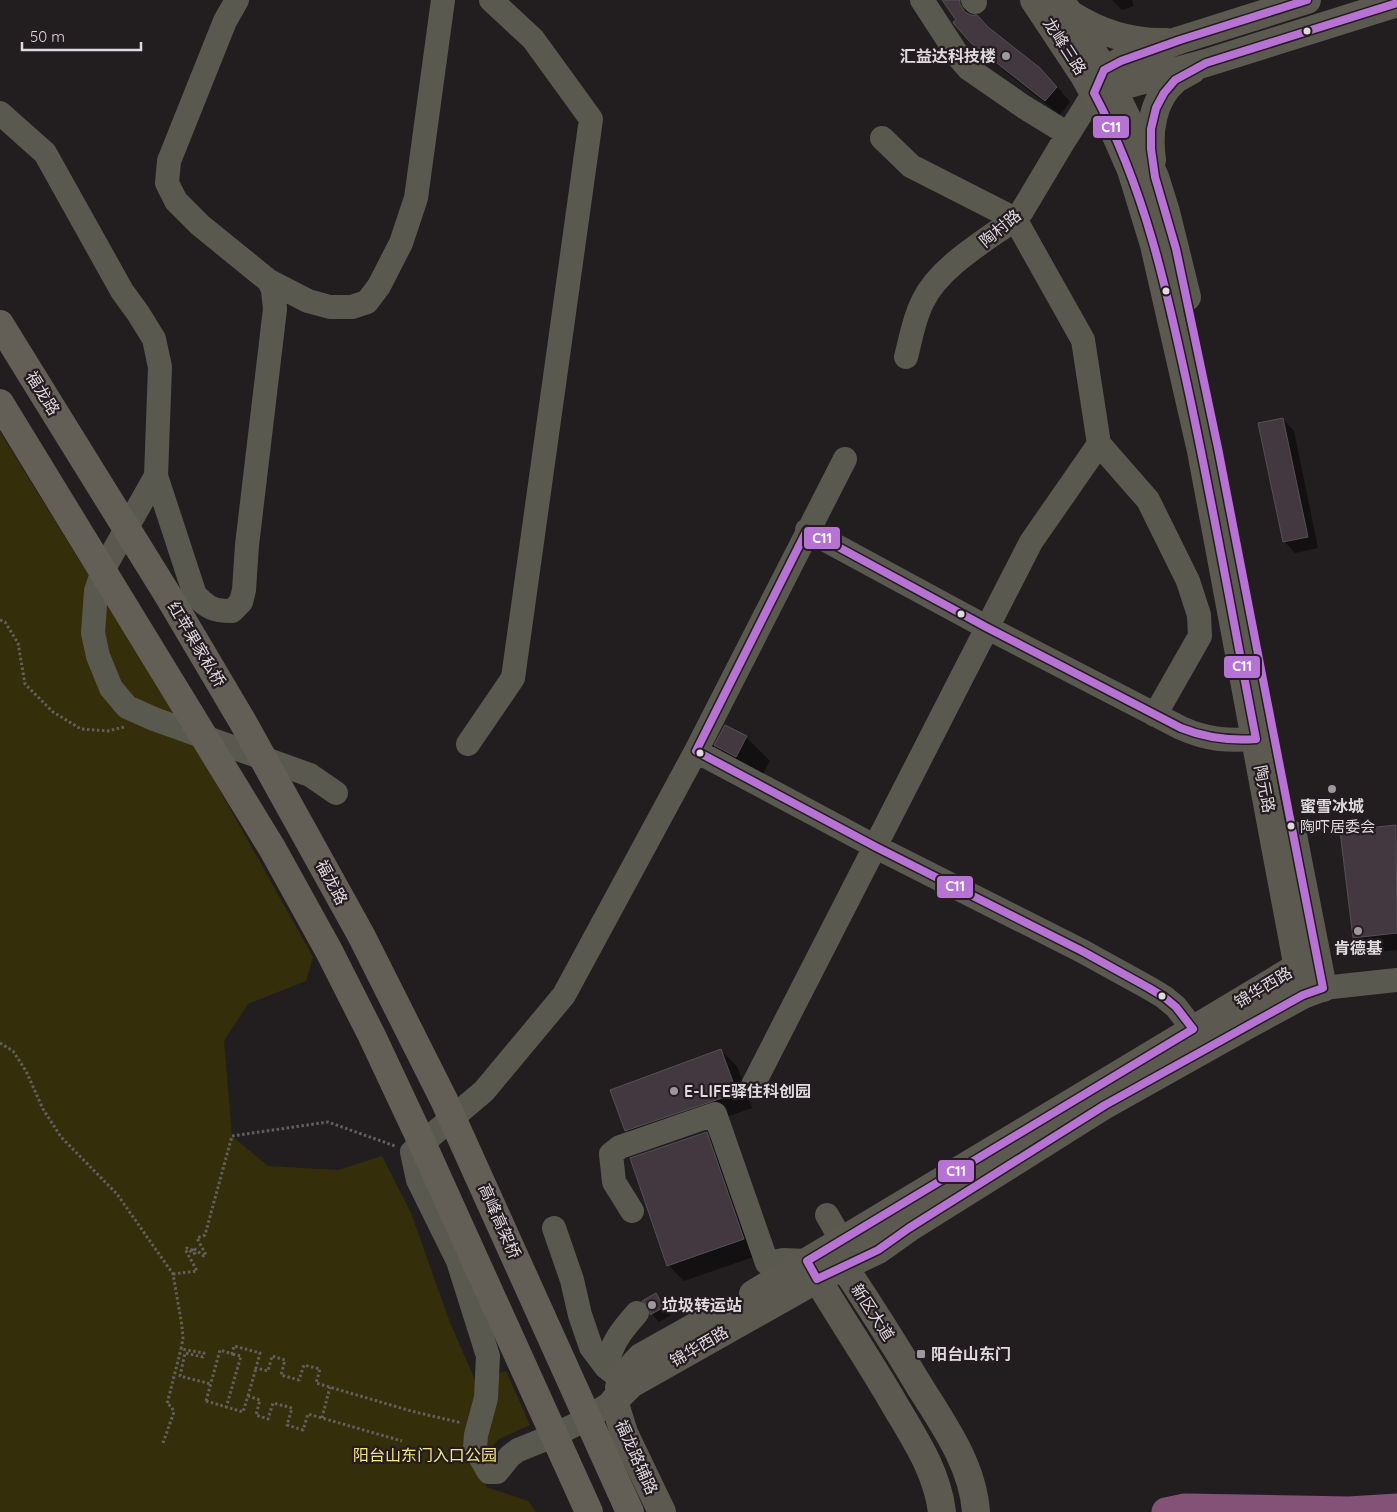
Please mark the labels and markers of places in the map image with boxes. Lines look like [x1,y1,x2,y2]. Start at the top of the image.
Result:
unlabelled marker [1302,26,1312,36]
place label: 汇益达科技楼 [900,46,996,66]
marker: 汇益达科技楼 [1000,50,1012,62]
unlabelled marker [1161,286,1171,296]
unlabelled marker [956,609,966,619]
unlabelled marker [695,748,705,758]
marker: 蜜雪冰城 [1326,783,1338,795]
place label: 蜜雪冰城 [1300,796,1364,816]
place label: 陶吓居委会 [1300,817,1375,836]
marker: 陶吓居委会 [1286,821,1296,831]
marker: 肯德基 [1352,925,1364,937]
place label: 肯德基 [1334,938,1383,958]
unlabelled marker [1157,991,1167,1001]
place label: E-LIFE驿住科创园 [684,1081,811,1101]
marker: E-LIFE驿住科创园 [668,1085,680,1097]
place label: 垃圾转运站 [662,1295,742,1315]
marker: 垃圾转运站 [646,1299,658,1311]
place label: 阳台山东门 [931,1344,1011,1364]
marker: 阳台山东门 [915,1348,927,1360]

